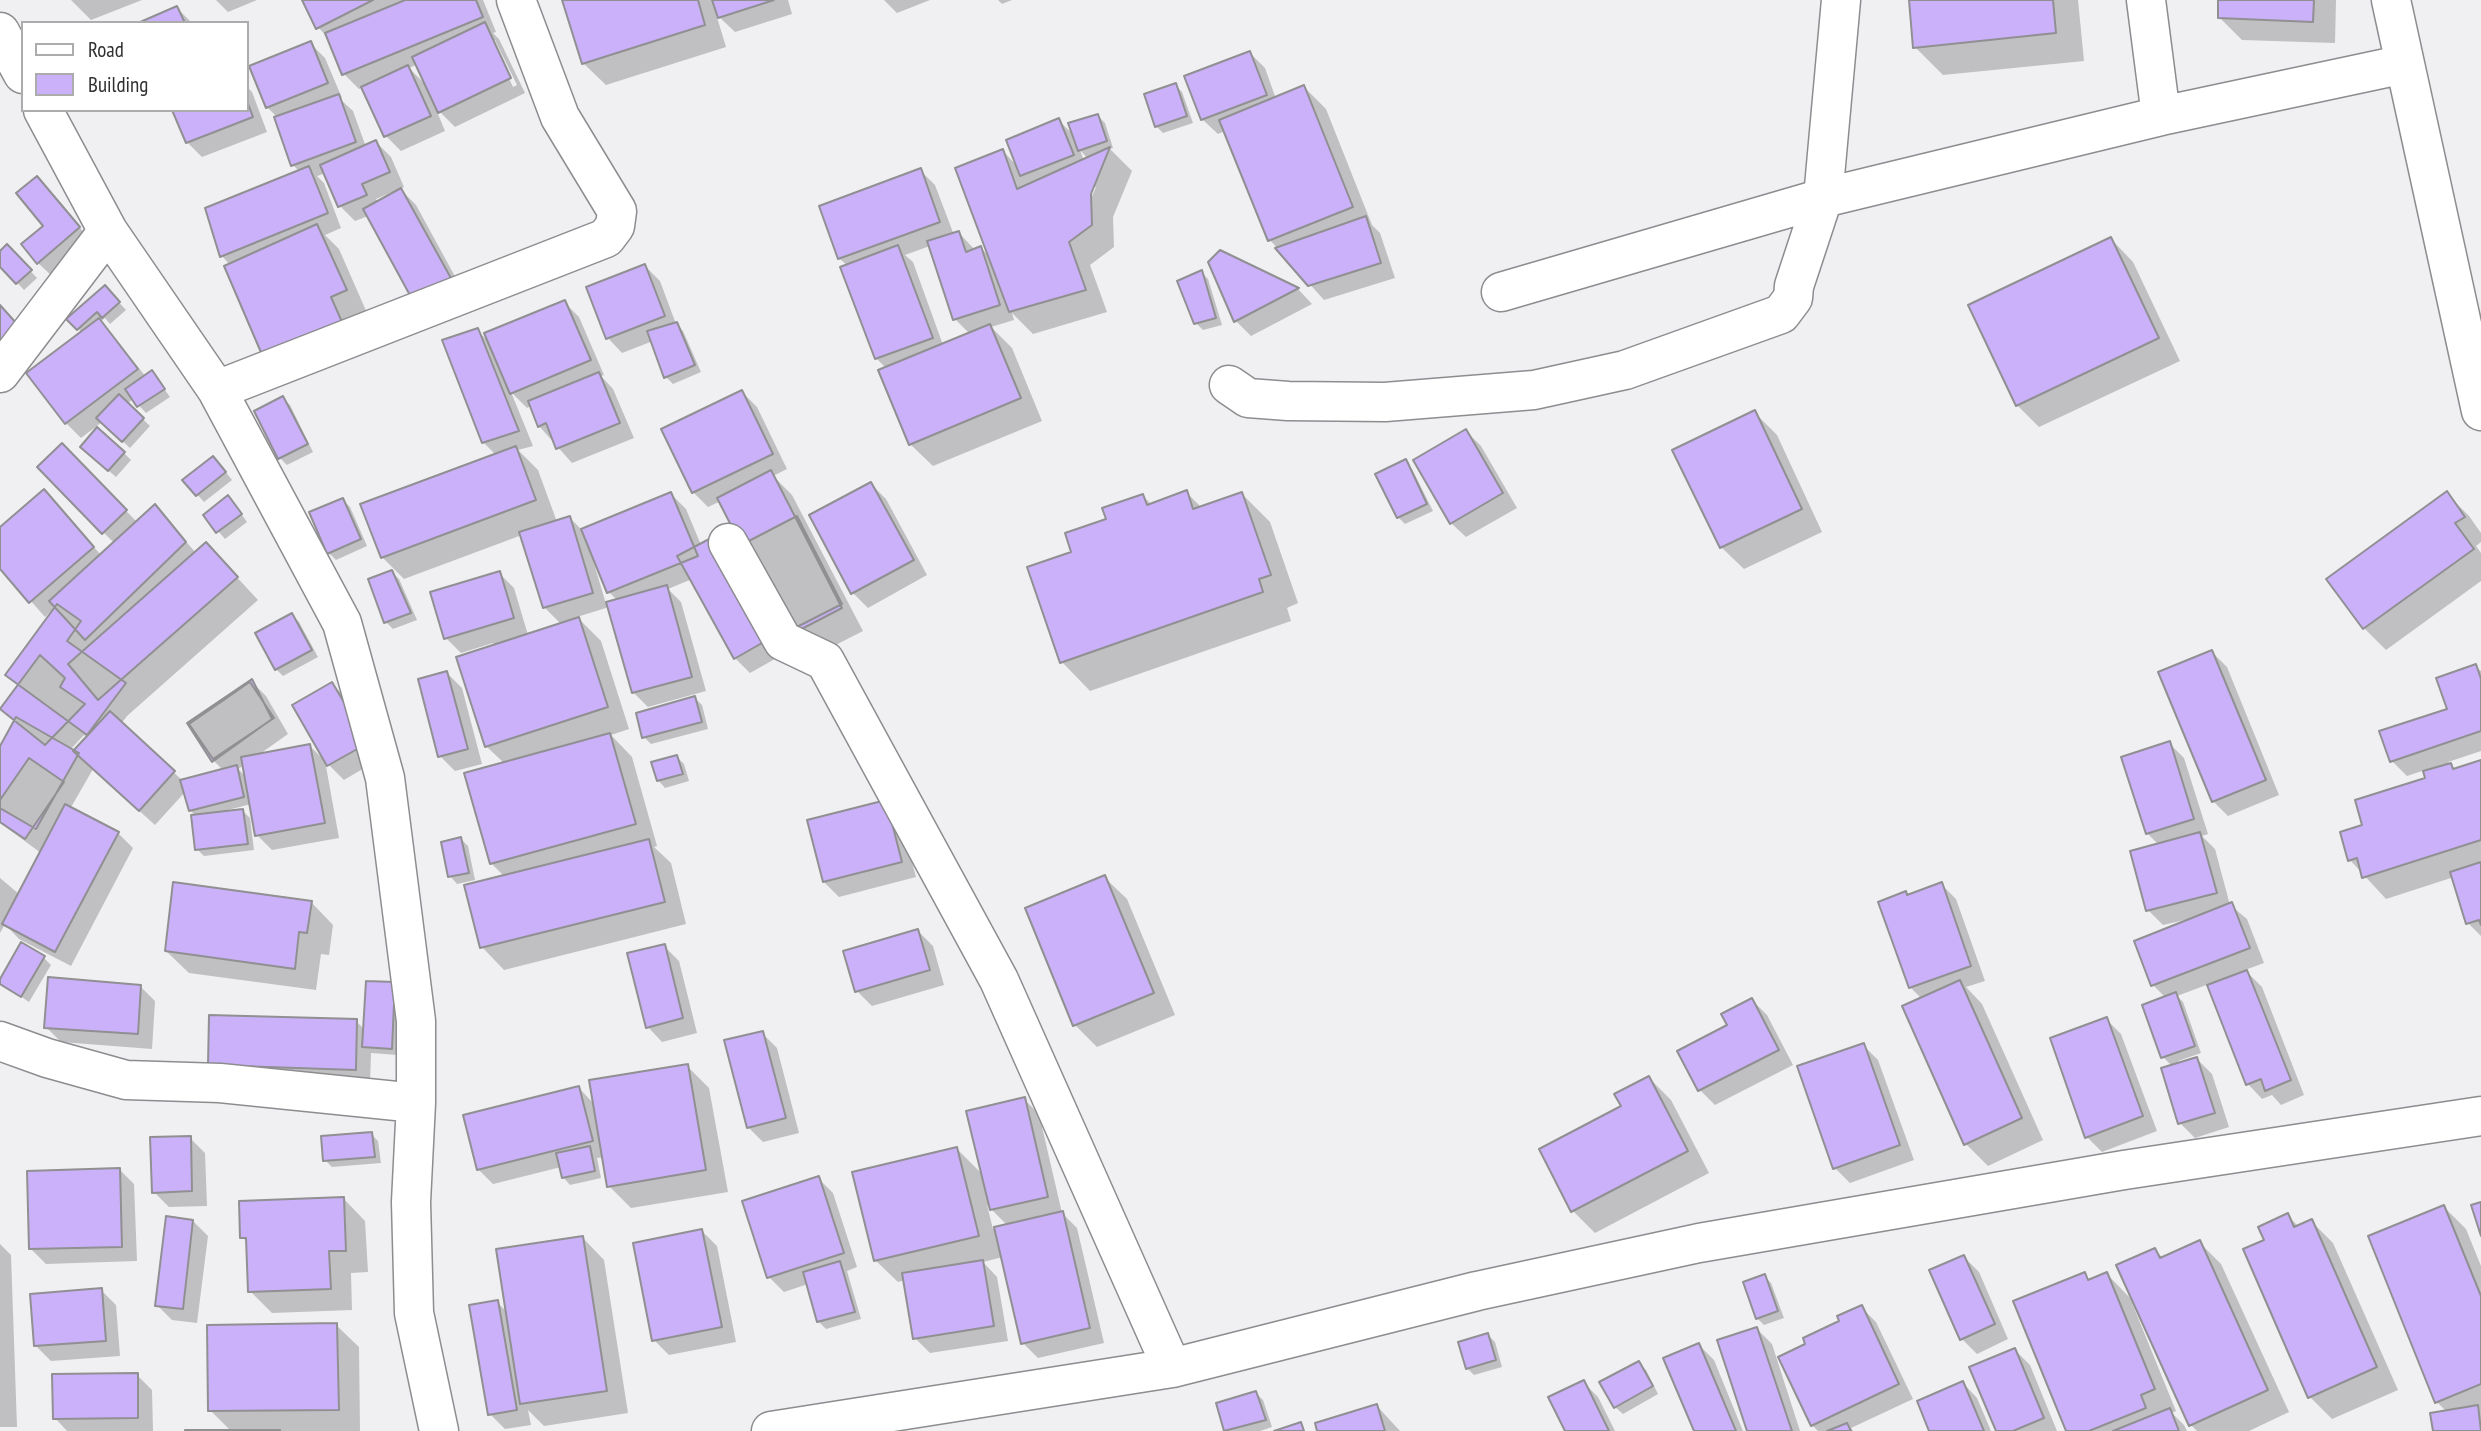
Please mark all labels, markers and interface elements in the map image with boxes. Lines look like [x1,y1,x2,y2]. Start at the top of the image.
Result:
legend [21,21,248,112]
text: Road [88,36,124,63]
text: Building [88,71,148,98]

